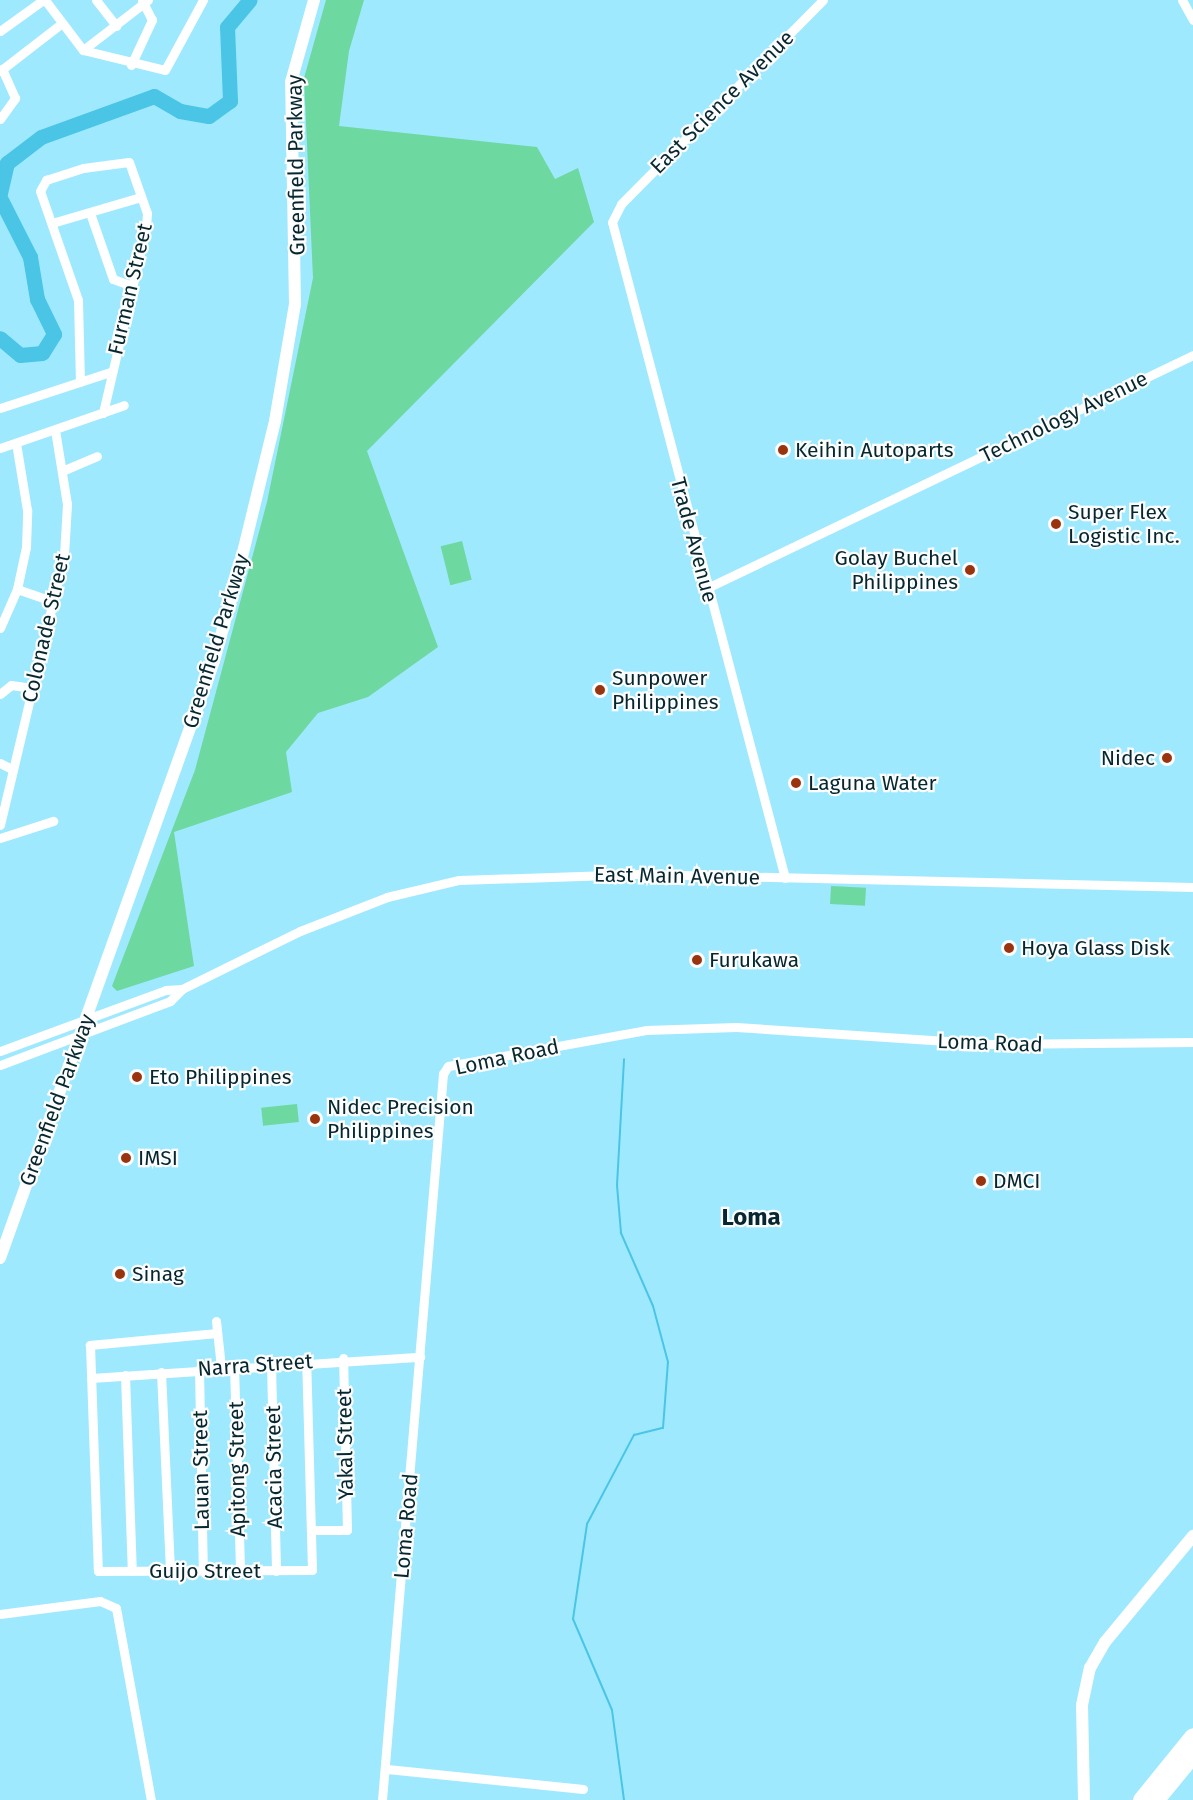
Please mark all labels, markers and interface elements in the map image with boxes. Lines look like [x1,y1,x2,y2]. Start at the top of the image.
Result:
street label: East Science Avenue [645,25,799,179]
street label: Greenfield Parkway [282,74,310,256]
street label: Furman Street [103,221,157,357]
street label: Technology Avenue [976,366,1152,468]
place label: Keihin Autoparts [795,437,954,463]
marker: Keihin Autoparts [776,443,790,457]
street label: Trade Avenue [665,475,723,605]
place label: Super Flex Logistic Inc. [1068,499,1180,549]
marker: Super Flex Logistic Inc. [1049,517,1063,531]
place label: Golay Buchel Philippines [834,545,958,595]
street label: Colonade Street [17,551,75,705]
street label: Greenfield Parkway [177,551,255,731]
marker: Golay Buchel Philippines [963,563,977,577]
place label: Sunpower Philippines [612,665,719,715]
marker: Sunpower Philippines [593,683,607,697]
place label: Nidec [1101,745,1155,771]
marker: Nidec [1160,751,1174,765]
place label: Laguna Water [808,770,937,796]
marker: Laguna Water [789,776,803,790]
street label: East Main Avenue [594,862,760,890]
place label: Hoya Glass Disk [1021,935,1170,961]
marker: Hoya Glass Disk [1002,941,1016,955]
place label: Furukawa [709,947,799,973]
marker: Furukawa [690,953,704,967]
street label: Greenfield Parkway [14,1011,100,1189]
street label: Loma Road [937,1029,1043,1057]
street label: Loma Road [453,1034,561,1080]
place label: Eto Philippines [149,1064,292,1090]
marker: Eto Philippines [130,1070,144,1084]
place label: Nidec Precision Philippines [327,1094,474,1144]
marker: Nidec Precision Philippines [308,1112,322,1126]
place label: IMSI [138,1145,178,1171]
marker: IMSI [119,1151,133,1165]
place label: DMCI [993,1168,1040,1194]
marker: DMCI [974,1174,988,1188]
district label: Loma [721,1204,781,1232]
place label: Sinag [132,1261,184,1287]
marker: Sinag [113,1267,127,1281]
street label: Narra Street [197,1348,313,1382]
street label: Yakal Street [331,1388,359,1500]
street label: Apitong Street [223,1401,251,1537]
street label: Acacia Street [260,1405,288,1529]
street label: Lauan Street [187,1410,215,1530]
street label: Loma Road [389,1472,423,1580]
street label: Guijo Street [149,1558,261,1584]

